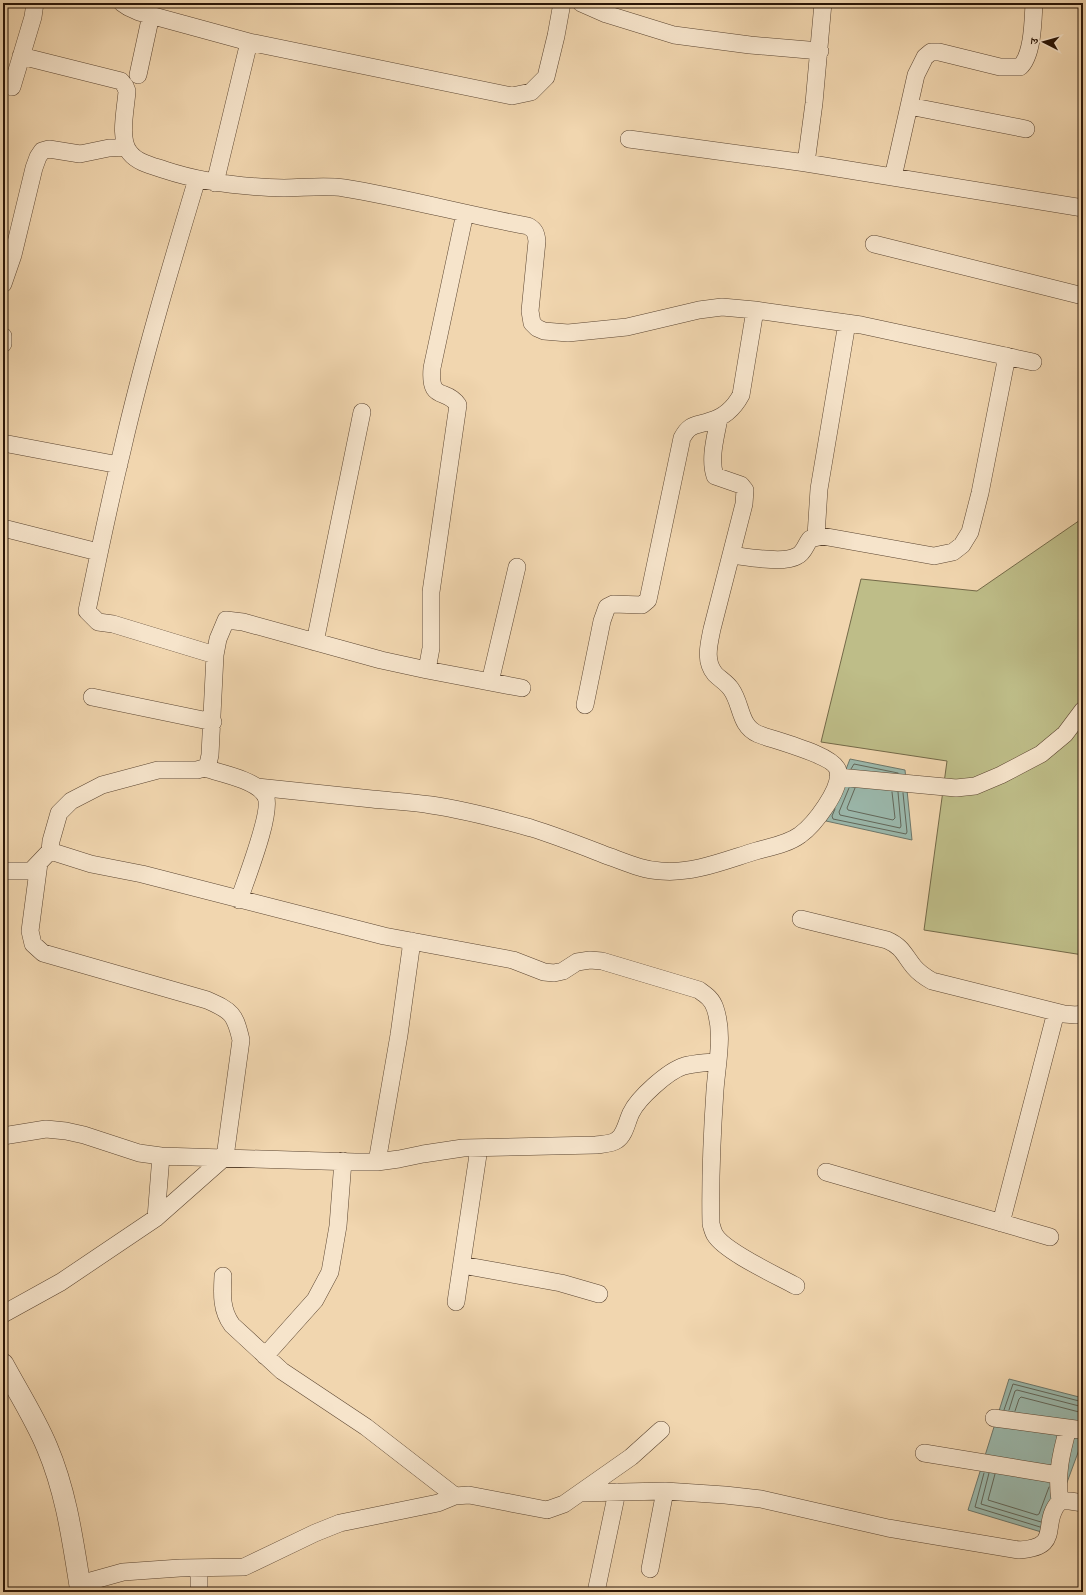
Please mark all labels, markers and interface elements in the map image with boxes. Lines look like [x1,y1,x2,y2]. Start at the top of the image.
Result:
north arrow [1024,22,1064,62]
text: उ [1027,36,1043,46]

